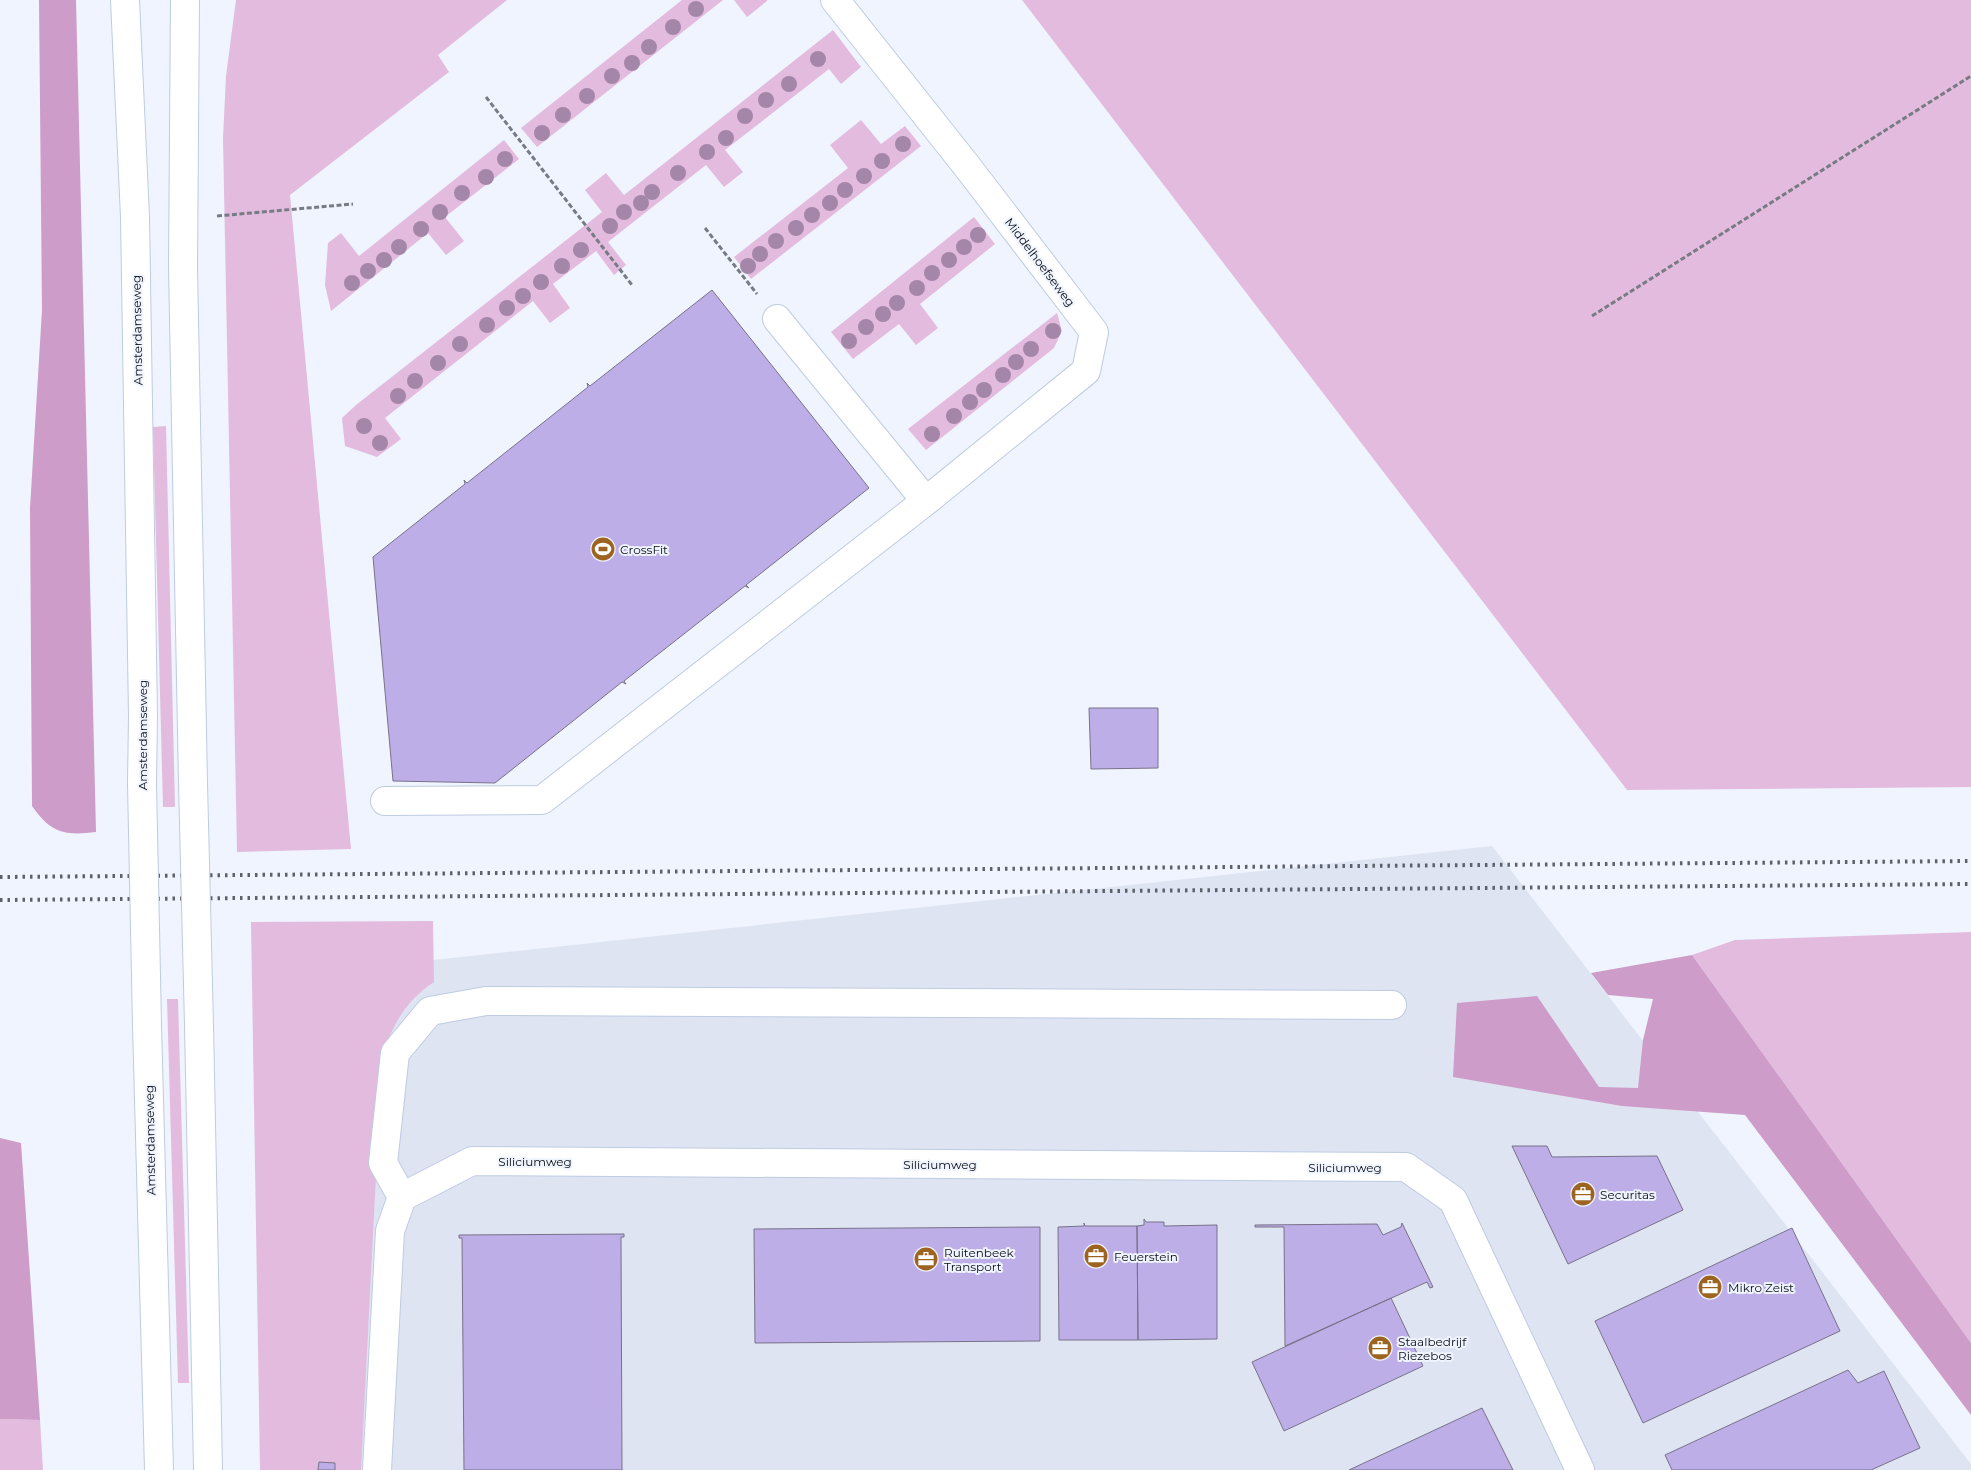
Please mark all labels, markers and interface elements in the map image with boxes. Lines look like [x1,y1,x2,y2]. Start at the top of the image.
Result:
street label: Middelhoefseweg [1002,215,1078,309]
street label: Amsterdamseweg [129,275,145,385]
sports icon: CrossFit [590,536,616,562]
place label: CrossFit [620,542,668,557]
street label: Amsterdamseweg [135,680,150,790]
street label: Amsterdamseweg [142,1085,158,1195]
street label: Siliciumweg [498,1154,572,1169]
street label: Siliciumweg [903,1157,977,1172]
street label: Siliciumweg [1308,1160,1382,1175]
office icon: Securitas [1570,1181,1596,1207]
place label: Securitas [1600,1187,1655,1202]
office icon: Feuerstein [1083,1243,1109,1269]
place label: Ruitenbeek Transport [944,1245,1015,1274]
office icon: Ruitenbeek Transport [913,1246,939,1272]
place label: Feuerstein [1114,1249,1178,1264]
office icon: Mikro Zeist [1697,1274,1723,1300]
place label: Mikro Zeist [1728,1280,1794,1295]
place label: Staalbedrijf Riezebos [1398,1334,1467,1363]
office icon: Staalbedrijf Riezebos [1367,1335,1393,1361]

